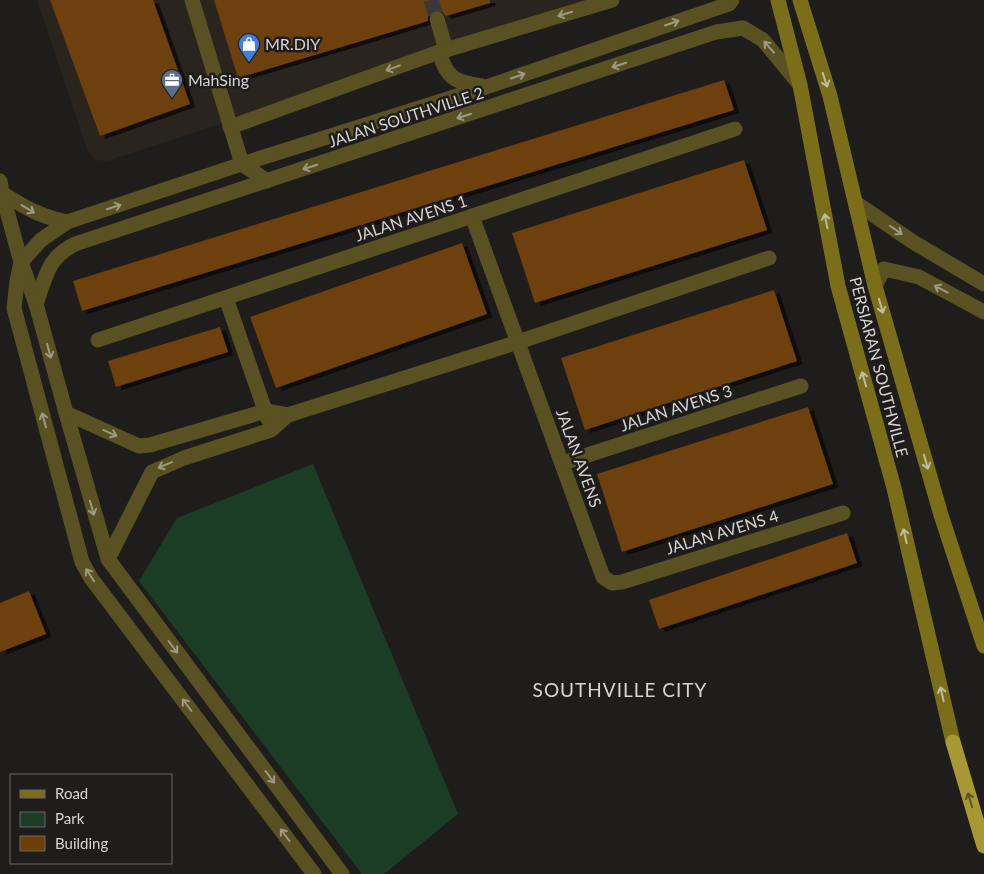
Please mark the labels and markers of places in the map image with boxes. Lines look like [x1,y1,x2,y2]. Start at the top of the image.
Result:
shop icon: MR.DIY [237,32,261,63]
place label: MR.DIY [265,34,320,53]
office icon: MahSing [160,68,184,99]
place label: MahSing [188,70,249,89]

